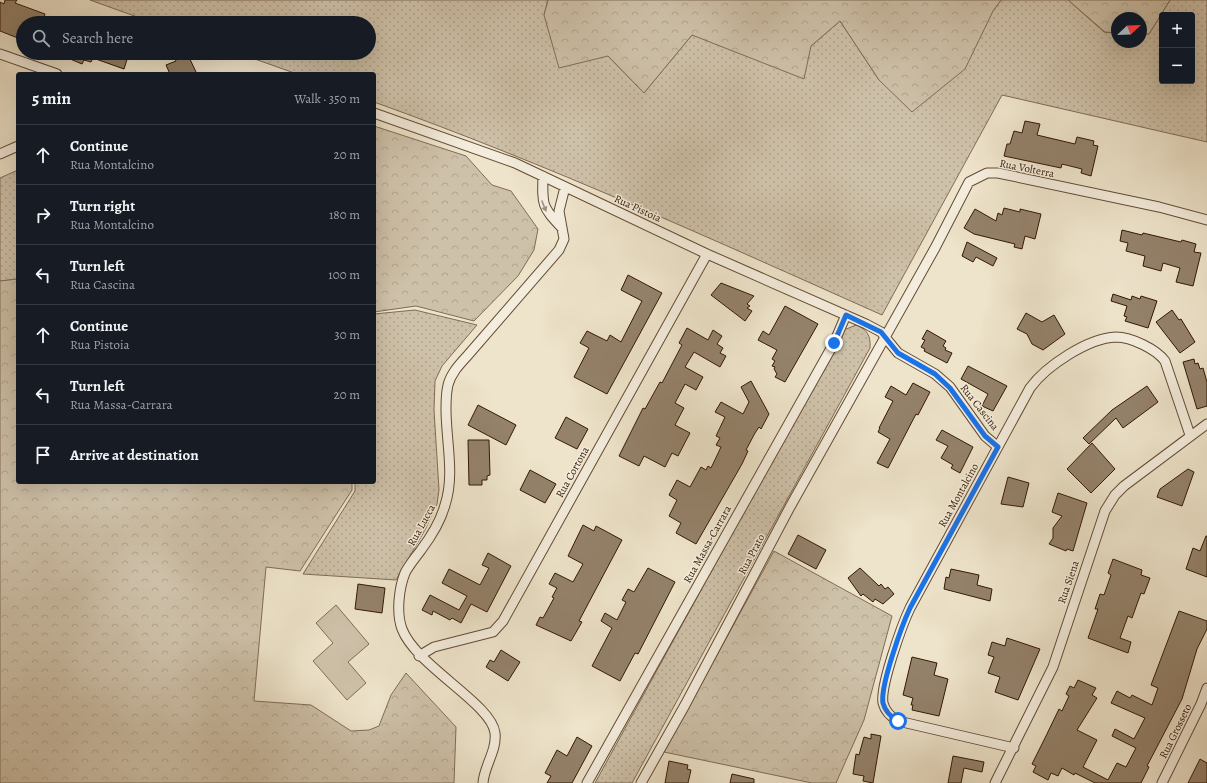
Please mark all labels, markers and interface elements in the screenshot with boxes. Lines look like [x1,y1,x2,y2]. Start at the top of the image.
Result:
north arrow [1111,12,1147,48]
map controls [1159,12,1195,84]
button: + [1159,12,1195,48]
search box [16,16,376,60]
icon: search [30,27,52,49]
text: Search here [62,28,133,48]
button: − [1159,48,1195,84]
text: 5 min [32,87,71,110]
text: Walk · 350 m [294,90,360,107]
text: Continue [70,136,128,156]
icon: ahead [32,144,54,166]
text: 20 m [334,146,360,163]
text: Rua Montalcino [70,156,154,173]
street label: Rua Volterra [998,156,1057,181]
street label: Rua Pistoia [612,191,665,226]
text: Turn right [70,196,135,216]
one-way arrow [542,200,548,212]
icon: right [32,204,54,226]
text: 180 m [329,206,360,223]
text: Rua Montalcino [70,216,154,233]
text: Turn left [70,256,125,276]
icon: left [32,264,54,286]
text: 100 m [328,266,360,283]
text: Rua Cascina [70,276,135,293]
text: Continue [70,316,128,336]
icon: ahead [32,324,54,346]
text: 30 m [334,326,360,343]
route end [825,334,843,352]
text: Rua Pistoia [70,336,130,353]
text: Turn left [70,376,125,396]
street label: Rua Cascina [957,381,1003,434]
icon: left [32,384,54,406]
text: 20 m [334,386,360,403]
text: Rua Massa-Carrara [70,396,173,413]
street label: Rua Cortona [552,443,593,500]
icon: arrive [32,444,54,466]
text: Arrive at destination [70,445,199,465]
street label: Rua Montalcino [935,460,982,530]
street label: Rua Lucca [404,501,439,549]
street label: Rua Massa-Carrara [680,502,735,586]
street label: Rua Prato [735,531,769,577]
street label: Rua Siena [1054,558,1083,606]
street label: Rua Grosseto [1156,701,1195,761]
route start [889,712,907,730]

